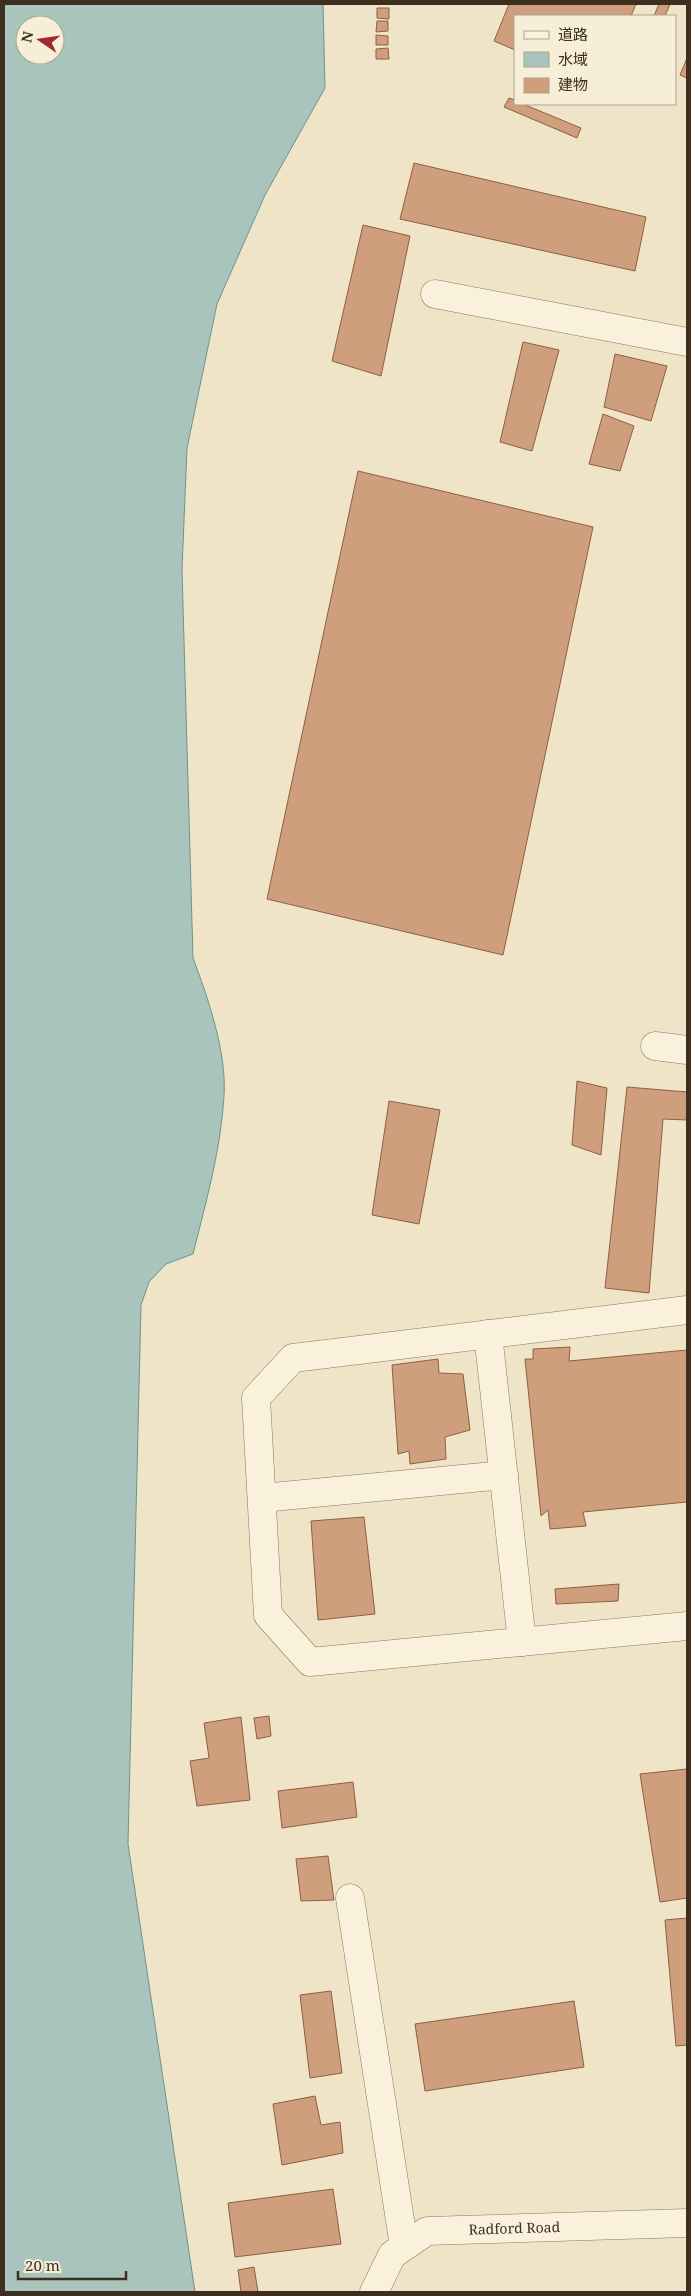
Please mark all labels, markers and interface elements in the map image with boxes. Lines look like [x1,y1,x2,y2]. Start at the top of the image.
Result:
north arrow [15,15,65,65]
legend [514,15,676,105]
text: 道路 [558,24,588,44]
text: N [16,29,37,44]
text: 水域 [558,49,588,69]
text: 建物 [558,74,588,94]
street label: Radford Road [468,2217,561,2239]
scale bar [18,2248,125,2280]
text: 20 m [25,2255,60,2275]

